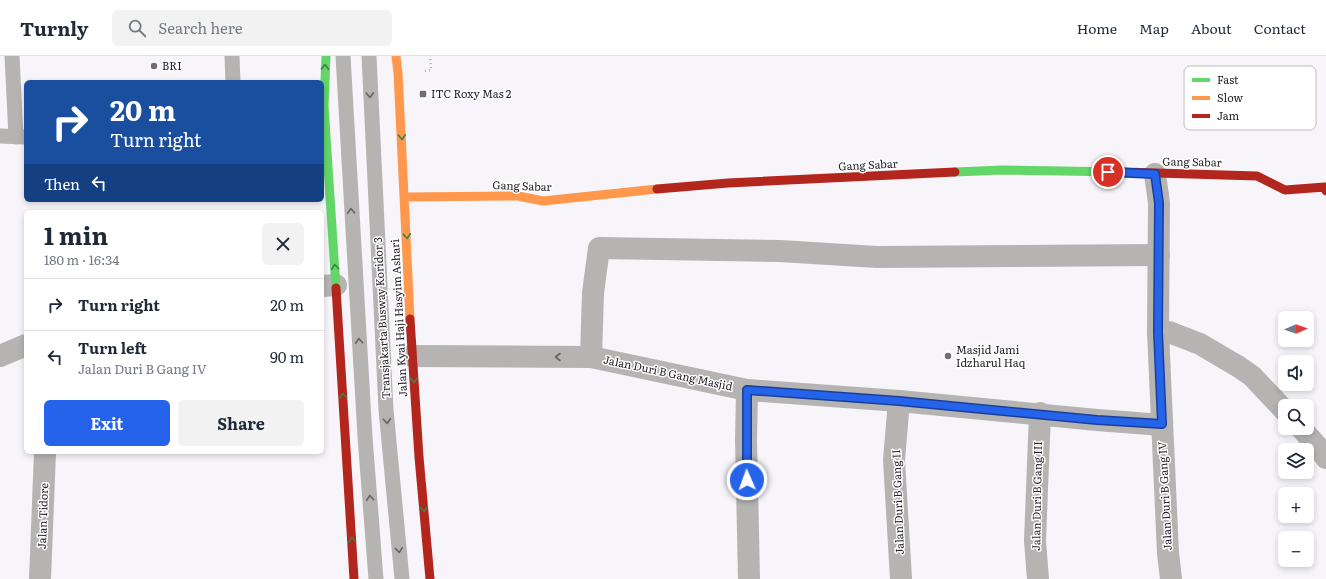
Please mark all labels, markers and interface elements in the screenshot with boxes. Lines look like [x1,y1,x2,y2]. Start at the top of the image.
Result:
search box [112,10,392,46]
text: Turnly [20,14,88,42]
text: Search here [158,16,242,39]
icon: search [126,17,148,39]
text: Home [1077,18,1117,38]
text: Map [1139,18,1169,38]
text: About [1191,18,1232,38]
text: Contact [1254,18,1306,38]
place label: BRI [162,57,182,73]
marker: BRI [149,61,159,71]
one-way arrow [321,64,329,70]
legend [1184,66,1316,130]
text: Fast [1217,71,1239,87]
place label: ITC Roxy Mas 2 [431,85,512,101]
text: 20 m [110,88,176,130]
marker: ITC Roxy Mas 2 [418,89,428,99]
text: Slow [1217,89,1243,105]
one-way arrow [366,92,375,98]
icon: right [44,96,96,148]
text: Jam [1217,107,1240,123]
text: Turn right [110,126,201,153]
one-way arrow [398,134,406,140]
street label: Gang Sabar [1162,152,1223,170]
street label: Gang Sabar [838,154,899,174]
pin [1091,155,1125,189]
icon: arrive [1097,161,1119,183]
text: Then [44,172,80,195]
icon: left [88,172,110,194]
street label: Gang Sabar [492,176,553,194]
one-way arrow [347,208,356,214]
text: 1 min [44,217,108,252]
button: close [262,223,304,265]
one-way arrow [403,233,411,239]
street label: Transjakarta Busway Koridor 3 [369,237,393,400]
street label: Jalan Kyai Haji Hasyim Ashari [386,238,410,397]
text: 180 m · 16:34 [44,250,119,269]
one-way arrow [330,264,339,270]
text: Turn right [78,293,160,316]
text: 20 m [270,293,304,316]
icon: right [44,294,66,316]
north arrow [1278,311,1314,347]
map controls [1278,311,1314,567]
text: Turn left [78,336,147,359]
one-way arrow [355,338,363,344]
place label: Masjid Jami Idzharul Haq [956,341,1026,370]
text: 90 m [270,345,304,368]
icon: left [44,346,66,368]
street label: Jalan Duri B Gang Masjid [602,351,734,394]
marker: Masjid Jami Idzharul Haq [943,351,953,361]
one-way arrow [555,353,561,361]
button: sound [1278,355,1314,391]
text: Jalan Duri B Gang IV [78,359,207,378]
one-way arrow [409,377,418,383]
one-way arrow [339,393,347,399]
button: search [1278,399,1314,435]
button: Exit [44,400,170,446]
button: Share [178,400,304,446]
one-way arrow [383,417,392,424]
street label: Jalan Duri B Gang III [1027,441,1045,551]
street label: Jalan Duri B Gang IV [1153,441,1175,551]
button: layers [1278,443,1314,479]
street label: Jalan Duri B Gang II [887,449,907,555]
position arrow [726,459,768,501]
street label: Jalan Tidore [33,482,51,549]
button: + [1278,487,1314,523]
one-way arrow [365,495,374,501]
one-way arrow [419,506,428,512]
button: − [1278,531,1314,567]
one-way arrow [348,537,356,543]
one-way arrow [394,547,403,553]

